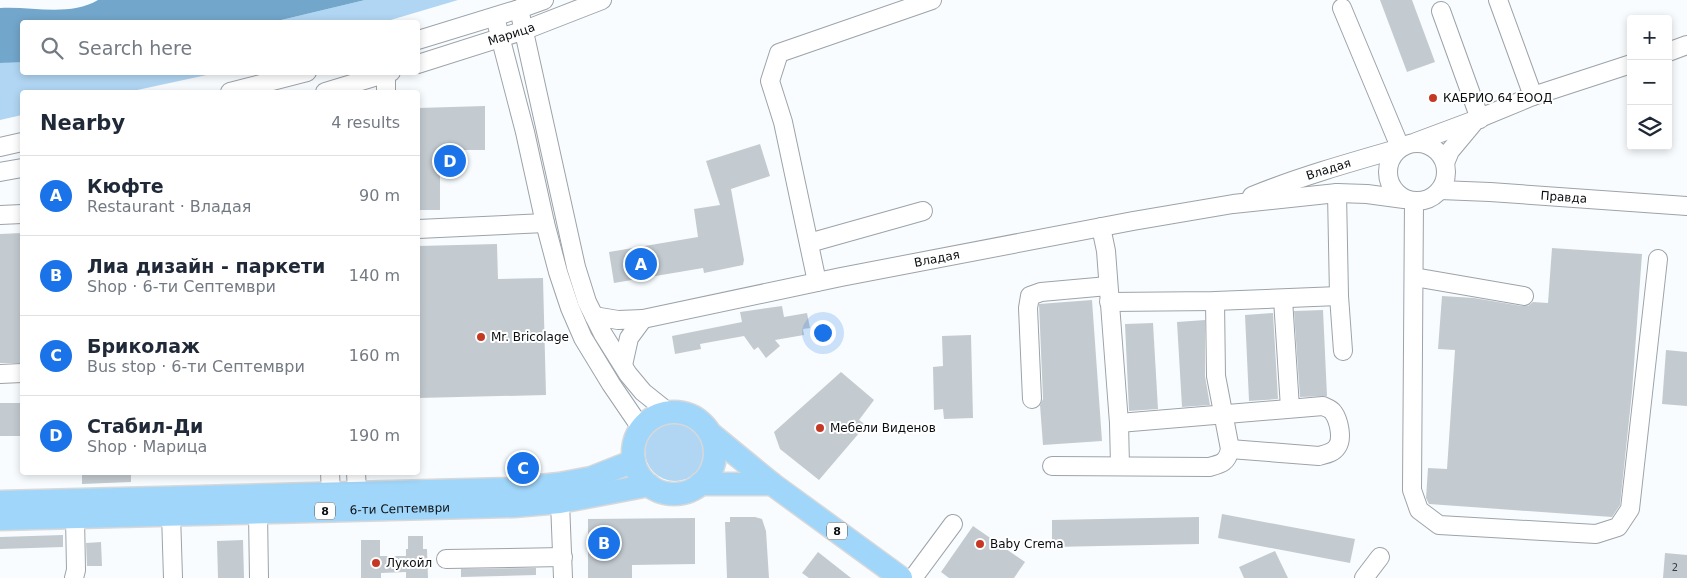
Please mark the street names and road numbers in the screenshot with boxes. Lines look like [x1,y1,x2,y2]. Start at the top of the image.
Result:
street label: Марица [486,20,537,48]
street label: Владая [1304,156,1352,183]
street label: Правда [1540,189,1588,206]
street label: Владая [913,247,961,270]
street label: 6-ти Септември [350,501,450,517]
road number: 8 [315,502,335,520]
road number: 8 [827,522,847,540]

